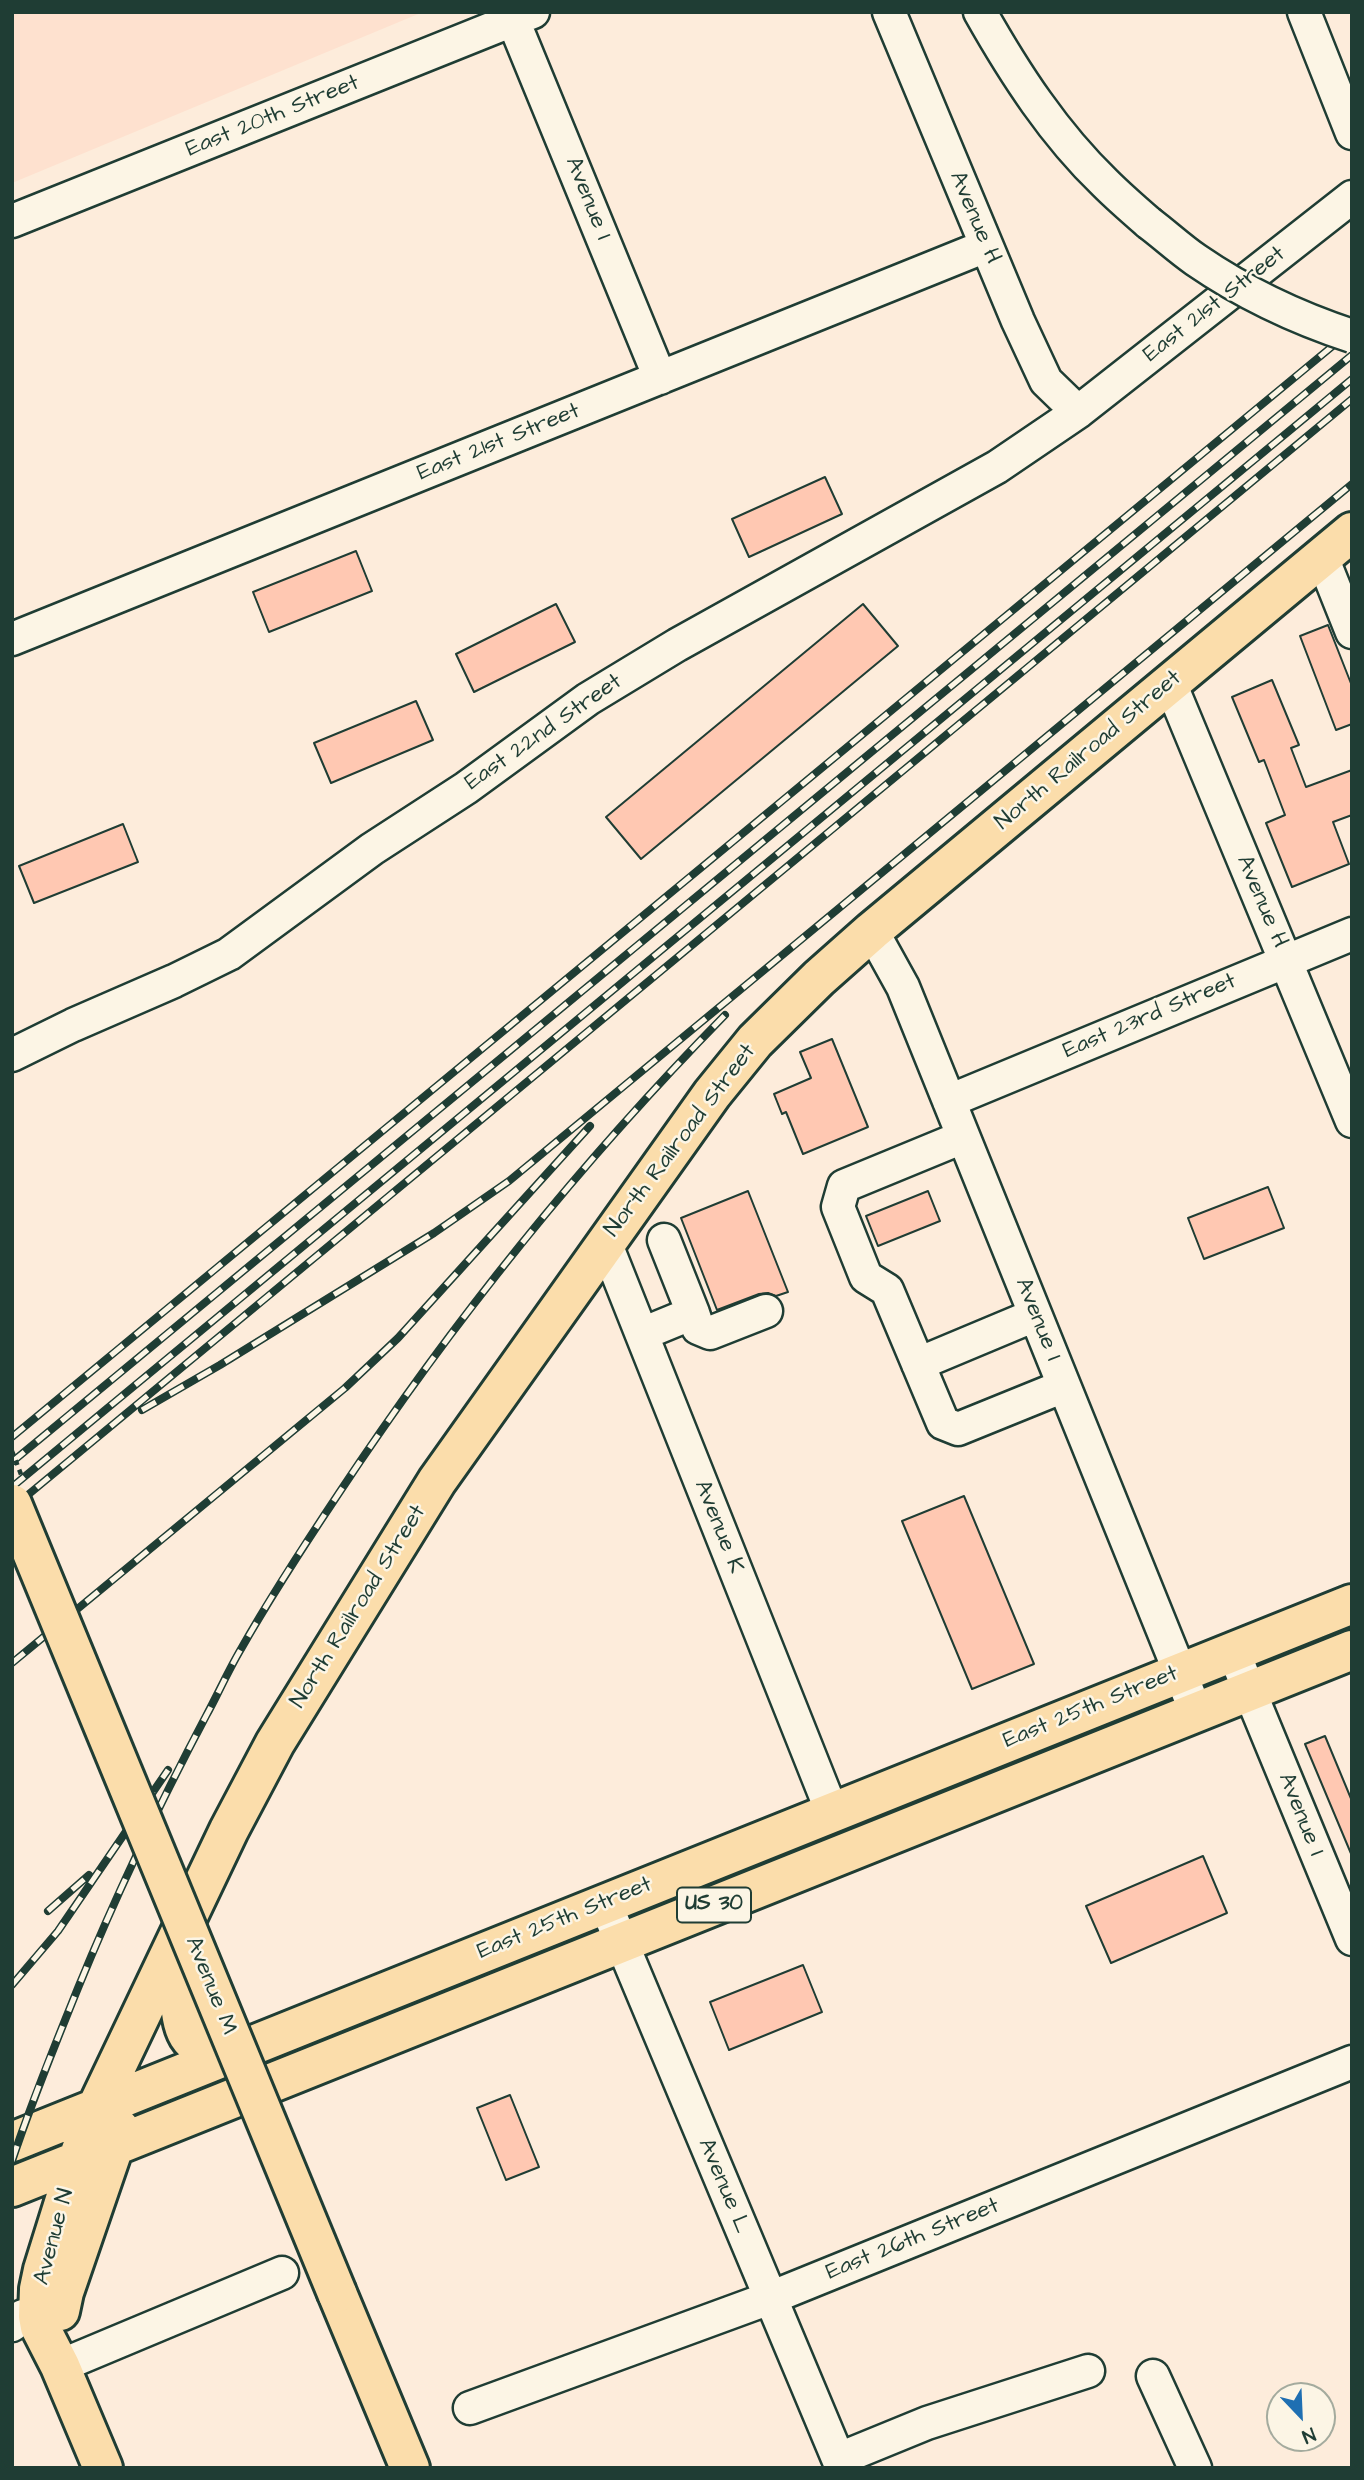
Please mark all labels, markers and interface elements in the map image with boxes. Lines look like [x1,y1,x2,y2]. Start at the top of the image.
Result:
street label: East 20th Street [183,70,363,164]
street label: Avenue I [558,153,616,245]
street label: Avenue H [942,168,1006,268]
street label: East 21st Street [1139,241,1291,369]
street label: East 21st Street [414,398,584,488]
street label: North Railroad Street [990,665,1188,837]
street label: East 22nd Street [460,669,628,797]
street label: Avenue H [1229,852,1293,952]
street label: East 23rd Street [1060,968,1240,1066]
street label: North Railroad Street [599,1039,763,1243]
street label: Avenue I [1008,1274,1066,1366]
street label: Avenue K [687,1476,749,1578]
street label: North Railroad Street [285,1500,433,1714]
street label: East 25th Street [1000,1660,1182,1756]
street label: Avenue I [1271,1769,1329,1861]
street label: East 25th Street [474,1871,656,1967]
road number: US 30 [677,1888,751,1923]
street label: Avenue M [178,1933,242,2039]
street label: Avenue L [691,2135,755,2237]
street label: Avenue N [29,2186,81,2288]
street label: East 26th Street [823,2193,1003,2287]
north arrow [1266,2382,1336,2452]
text: N [1298,2420,1319,2450]

